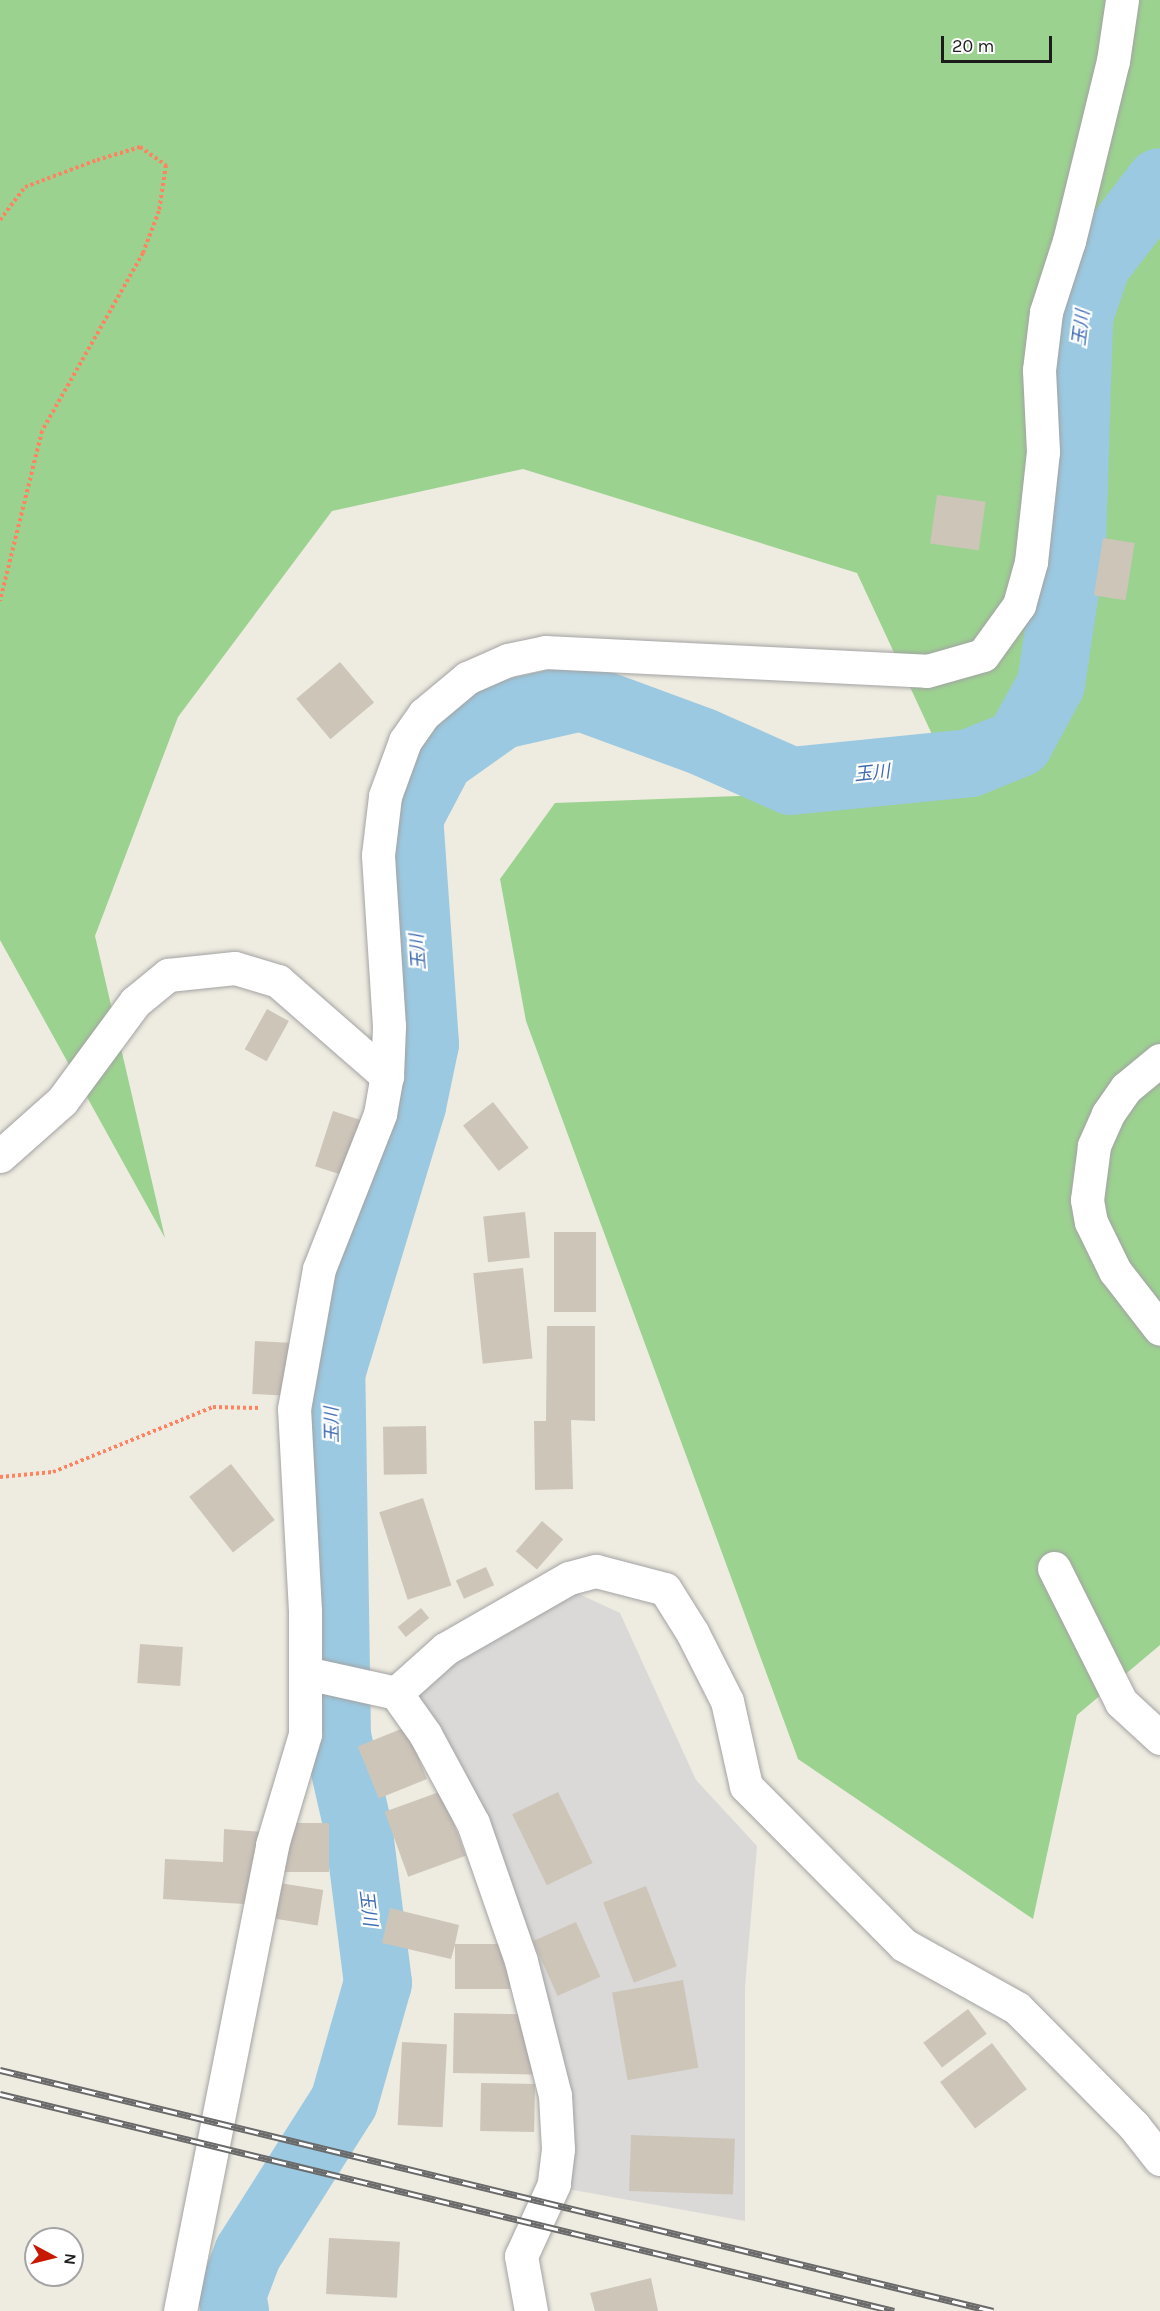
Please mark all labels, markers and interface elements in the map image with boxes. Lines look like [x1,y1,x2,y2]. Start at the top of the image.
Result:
scale bar [944,24,1055,62]
text: 20 m [952,35,994,57]
water label: 玉川 [1068,309,1094,347]
water label: 玉川 [853,760,891,786]
water label: 玉川 [406,933,430,971]
water label: 玉川 [321,1407,343,1443]
water label: 玉川 [355,1889,381,1927]
north arrow [24,2227,84,2287]
text: N [60,2252,81,2266]

